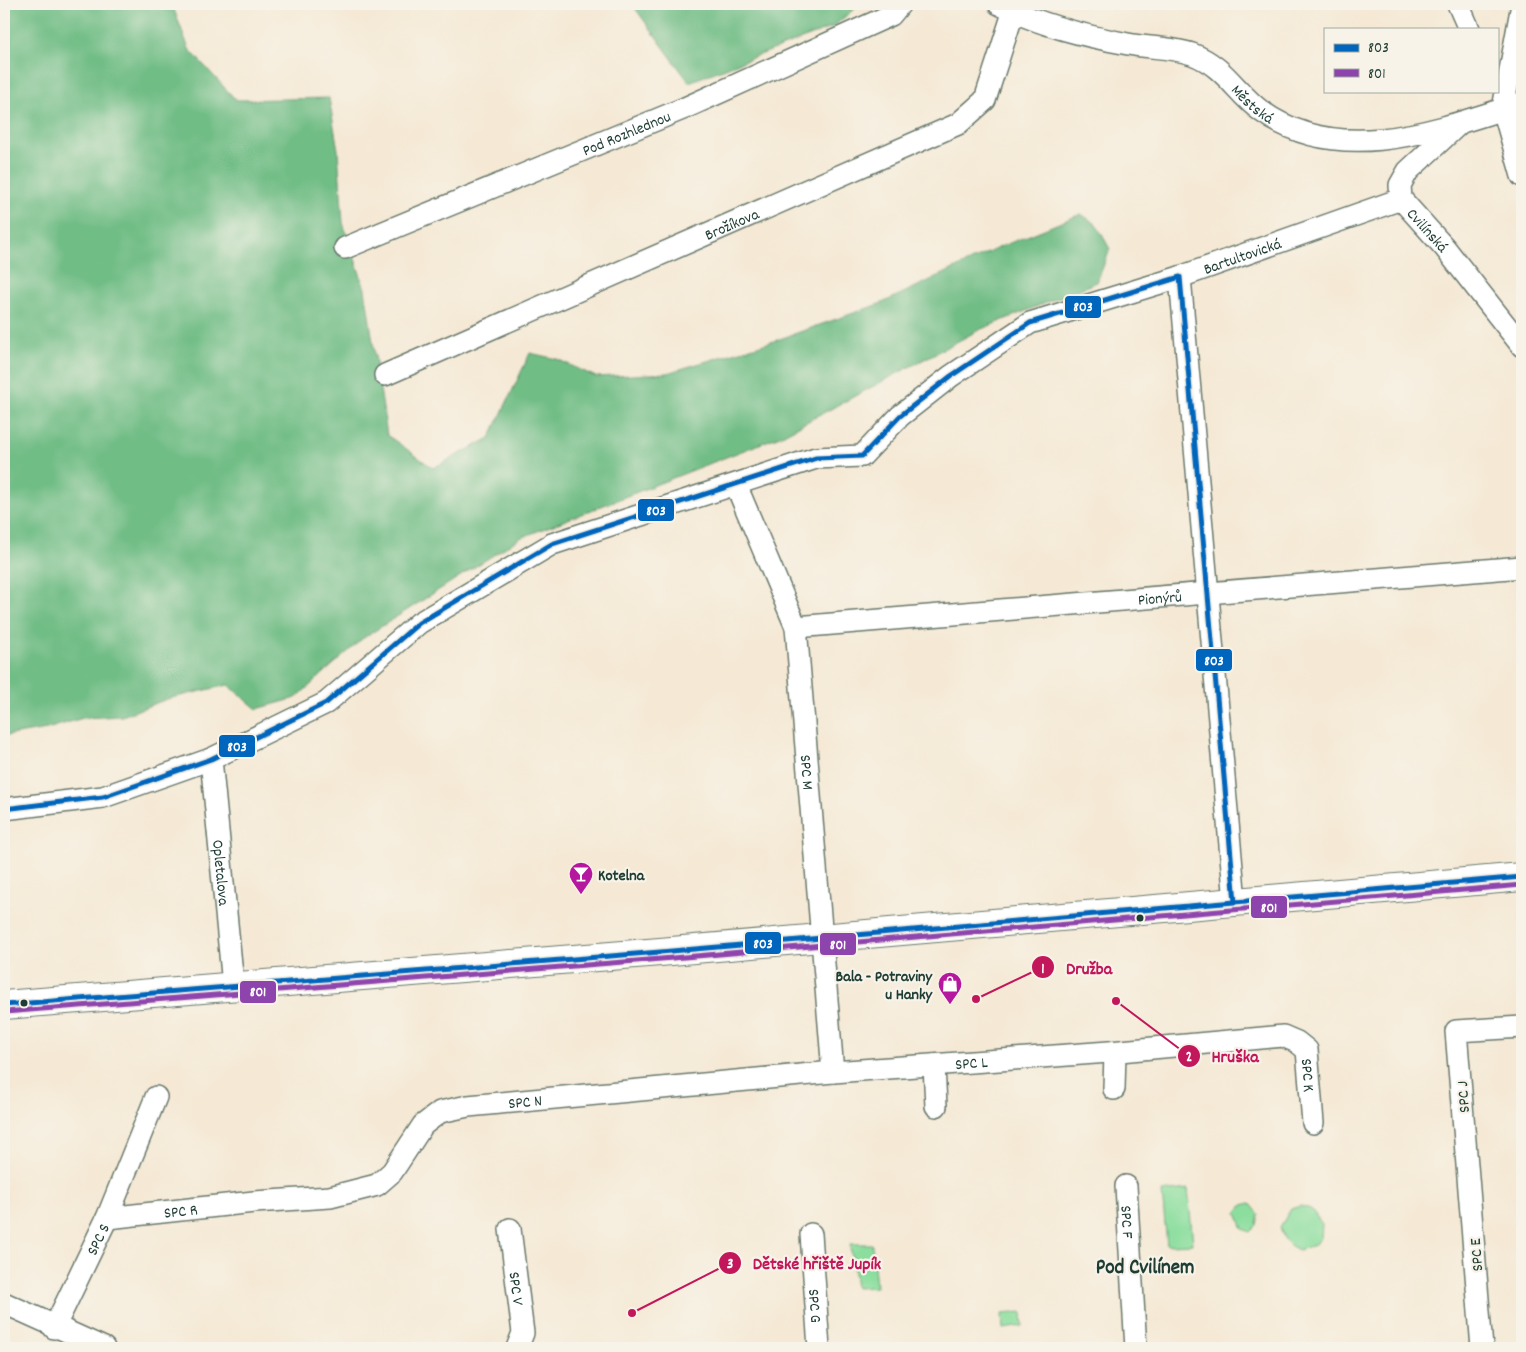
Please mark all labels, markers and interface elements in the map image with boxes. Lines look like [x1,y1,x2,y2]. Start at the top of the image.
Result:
legend [1324,28,1498,92]
text: 803 [1368,38,1389,60]
text: 801 [1368,64,1385,86]
street label: Městská [1225,80,1278,131]
street label: Pod Rozhlednou [579,106,675,163]
street label: Brožíkova [702,203,763,248]
street label: Cvilínská [1400,204,1453,259]
street label: Bartultovická [1201,233,1285,282]
line badge: 803 [1064,295,1102,319]
text: 803 [1073,298,1093,318]
line badge: 803 [637,498,675,522]
text: 803 [646,502,666,522]
street label: Pionýrů [1137,586,1183,613]
line badge: 803 [1195,648,1233,672]
text: 803 [1204,652,1224,672]
line badge: 803 [218,734,256,758]
text: 803 [227,738,247,758]
street label: SPC M [793,754,819,791]
street label: Opletalova [205,839,234,907]
bar icon: Kotelna [568,861,594,895]
place label: Kotelna [598,865,646,888]
line badge: 801 [1250,895,1288,919]
text: 801 [1261,899,1277,919]
unlabelled marker [1135,913,1145,923]
line badge: 803 [744,931,782,955]
line badge: 801 [819,932,857,956]
text: 803 [753,935,773,955]
text: 801 [830,936,846,956]
callout: Družba [1031,951,1122,984]
text: Družba [1066,958,1113,983]
text: 1 [1041,959,1045,981]
place label: Bala - Potraviny u Hanky [836,966,934,1007]
shop icon: Bala - Potraviny u Hanky [937,971,963,1005]
line badge: 801 [239,980,277,1004]
text: 801 [250,983,266,1003]
unlabelled marker [19,998,29,1008]
callout: Hruška [1177,1039,1269,1072]
text: Hruška [1211,1046,1259,1071]
text: 2 [1186,1047,1192,1069]
street label: SPC L [954,1052,989,1077]
street label: SPC K [1294,1058,1319,1093]
street label: SPC J [1452,1080,1477,1113]
street label: SPC N [507,1090,543,1116]
street label: SPC R [163,1199,199,1226]
street label: SPC F [1113,1205,1138,1239]
street label: SPC S [82,1220,117,1260]
street label: SPC E [1465,1237,1490,1272]
callout: Dětské hřiště Jupík [718,1246,891,1279]
text: Dětské hřiště Jupík [753,1253,882,1278]
text: 3 [727,1254,734,1276]
district label: Pod Cvilínem [1096,1254,1194,1284]
street label: SPC V [501,1271,528,1307]
street label: SPC G [801,1288,826,1324]

